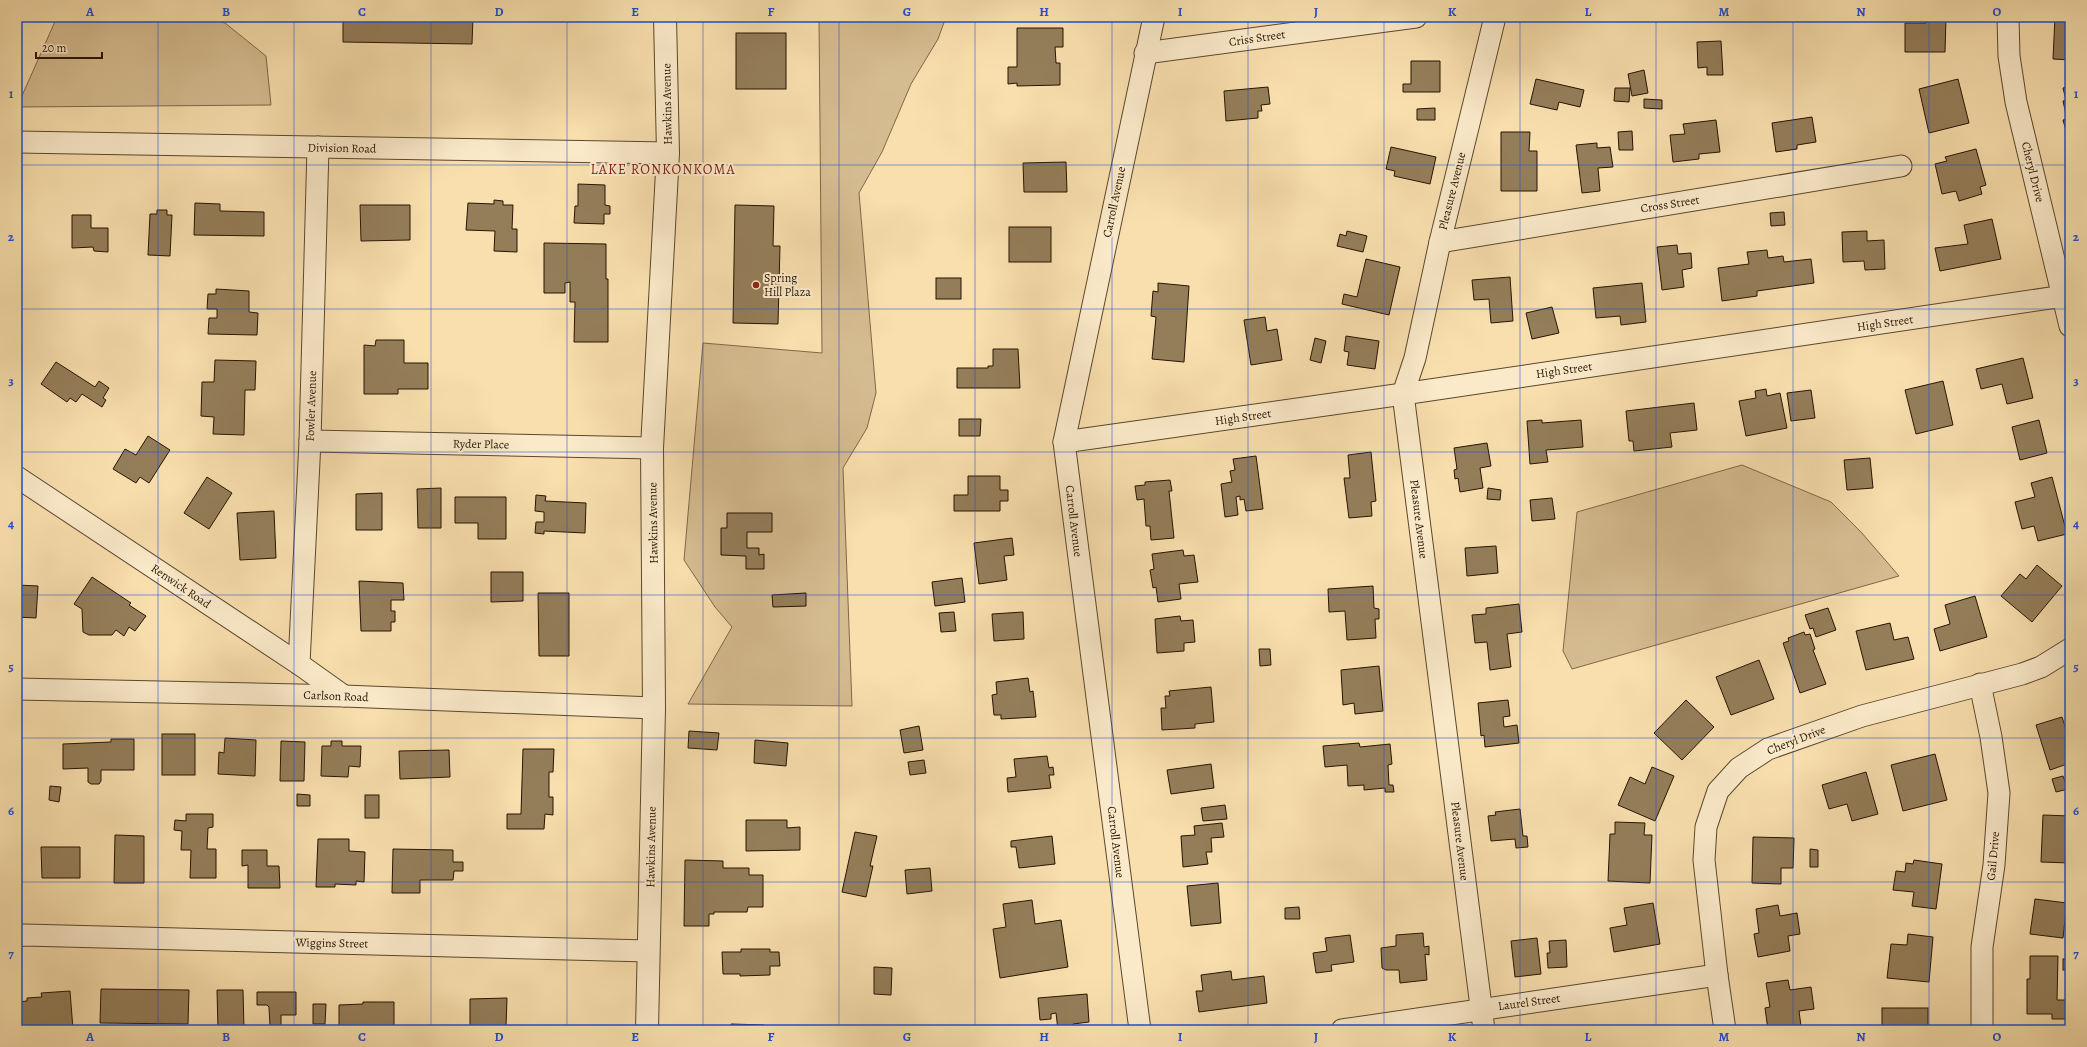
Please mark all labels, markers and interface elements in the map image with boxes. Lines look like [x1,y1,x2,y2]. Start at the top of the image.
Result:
text: A [85,3,95,20]
text: B [222,3,230,20]
text: C [358,3,366,20]
text: D [494,3,504,20]
text: E [631,3,639,20]
text: F [768,3,775,20]
text: G [903,3,911,20]
text: H [1039,3,1049,20]
text: I [1178,3,1183,20]
text: J [1314,3,1318,20]
text: K [1448,3,1457,20]
text: L [1585,3,1592,20]
text: M [1719,3,1730,20]
text: N [1856,3,1866,20]
text: O [1993,3,2002,20]
street label: Criss Street [1228,26,1286,50]
scale bar [36,34,102,60]
text: 20 m [42,40,66,56]
street label: Hawkins Avenue [658,63,676,145]
text: 1 [9,85,14,102]
text: 1 [2074,85,2079,102]
street label: Division Road [308,139,377,157]
street label: Cheryl Drive [2018,140,2048,204]
street label: Pleasure Avenue [1435,150,1469,232]
district label: LAKE RONKONKOMA [590,160,736,179]
street label: Carroll Avenue [1099,165,1129,239]
street label: Cross Street [1639,191,1701,217]
text: 2 [8,228,15,245]
text: 2 [2073,228,2080,245]
place label: Spring Hill Plaza [764,270,811,300]
marker: Spring Hill Plaza [751,280,761,290]
street label: High Street [1856,311,1914,335]
street label: High Street [1535,358,1593,382]
street label: Fowler Avenue [302,370,320,442]
text: 3 [8,372,14,389]
text: 3 [2073,372,2079,389]
street label: High Street [1214,405,1272,429]
street label: Ryder Place [453,436,509,452]
street label: Pleasure Avenue [1406,478,1432,560]
street label: Hawkins Avenue [644,482,662,564]
street label: Carroll Avenue [1062,484,1086,558]
text: 4 [8,515,14,532]
text: 4 [2073,515,2079,532]
street label: Renwick Road [148,560,215,612]
text: 5 [8,658,14,675]
text: 5 [2073,658,2079,675]
street label: Carlson Road [303,687,369,705]
street label: Cheryl Drive [1764,721,1828,759]
street label: Pleasure Avenue [1447,800,1473,882]
text: 6 [8,802,14,819]
text: 6 [2073,802,2079,819]
street label: Carroll Avenue [1104,805,1128,879]
street label: Hawkins Avenue [642,806,660,888]
street label: Gail Drive [1983,831,2003,881]
street label: Wiggins Street [294,934,369,952]
text: 7 [8,945,14,962]
text: 7 [2073,945,2079,962]
street label: Laurel Street [1497,990,1561,1014]
text: A [85,1028,95,1045]
text: B [222,1028,230,1045]
text: C [358,1028,366,1045]
text: D [494,1028,504,1045]
text: E [631,1028,639,1045]
text: F [768,1028,775,1045]
text: G [903,1028,911,1045]
text: H [1039,1028,1049,1045]
text: I [1178,1028,1183,1045]
text: J [1314,1028,1318,1045]
text: K [1448,1028,1457,1045]
text: L [1585,1028,1592,1045]
text: M [1719,1028,1730,1045]
text: N [1856,1028,1866,1045]
text: O [1993,1028,2002,1045]

